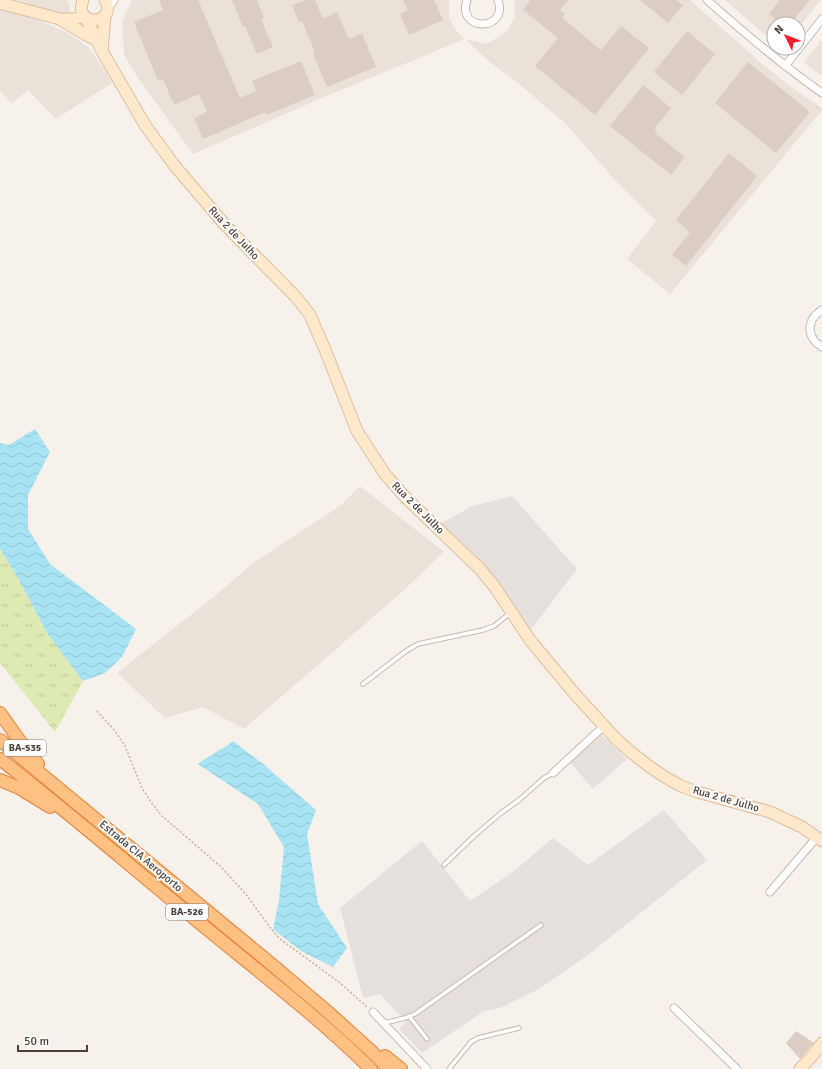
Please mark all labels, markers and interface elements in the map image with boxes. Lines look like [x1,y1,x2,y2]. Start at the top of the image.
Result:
north arrow [766,16,806,56]
text: N [772,22,786,37]
street label: Rua 2 de Julho [206,204,262,263]
street label: Rua 2 de Julho [389,479,447,537]
road number: BA-535 [4,740,46,756]
street label: Rua 2 de Julho [691,783,761,815]
street label: Estrada CIA Aeroporto [97,818,185,895]
road number: BA-526 [166,904,208,920]
scale bar [18,1027,87,1053]
text: 50 m [24,1034,49,1049]

